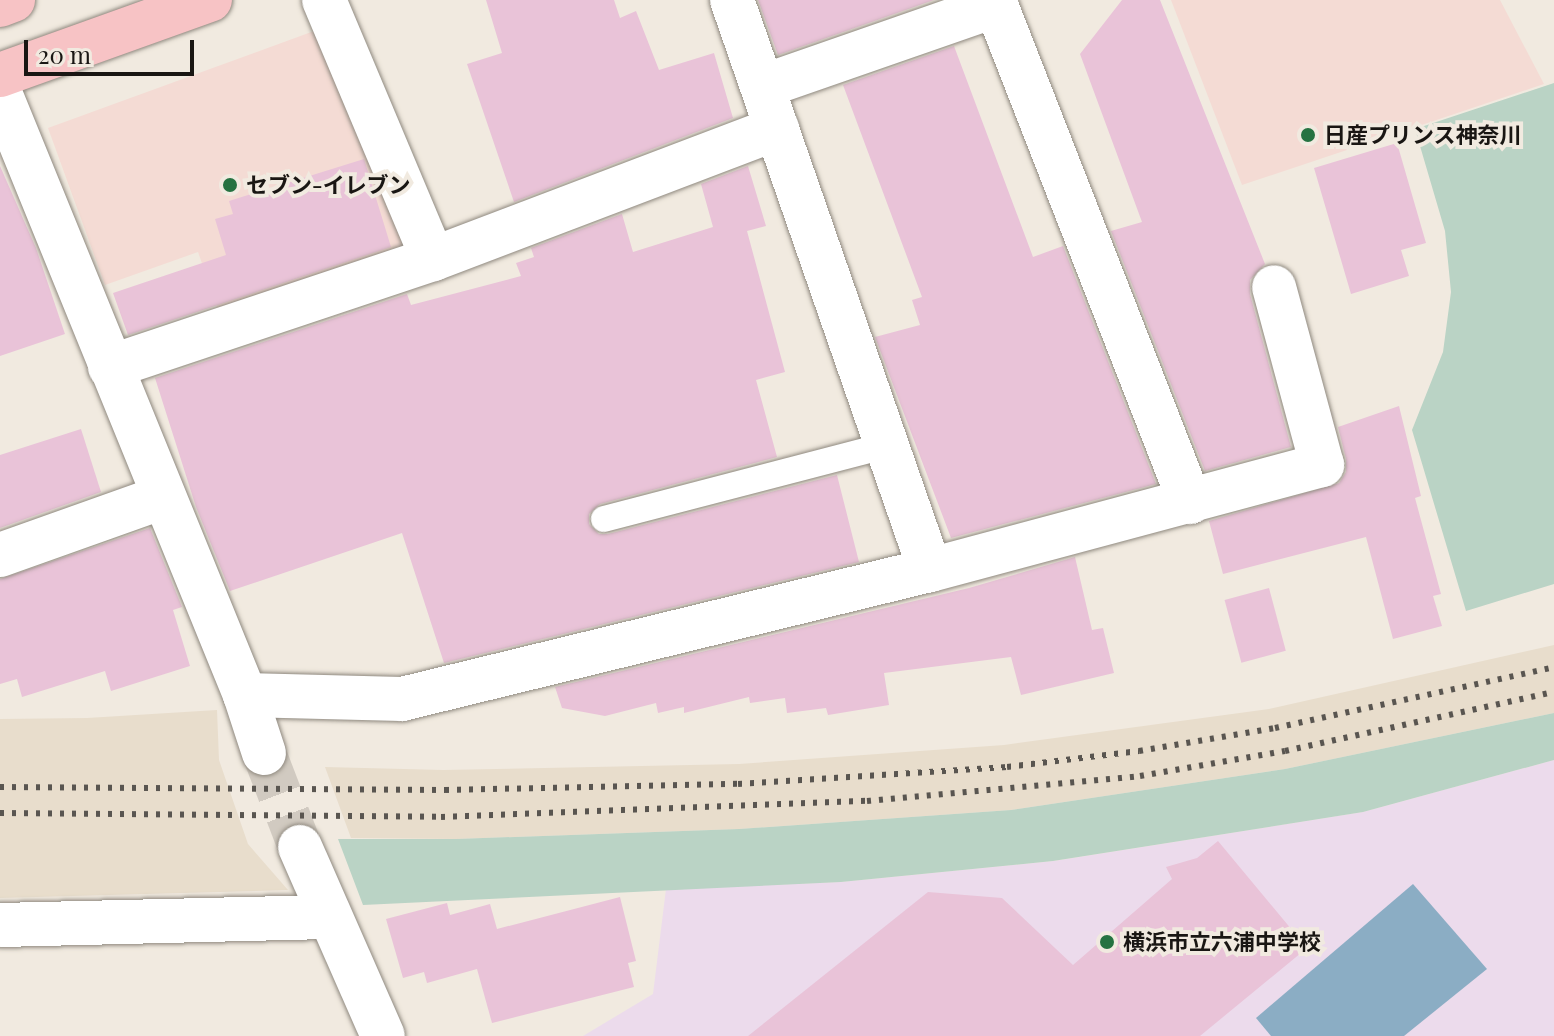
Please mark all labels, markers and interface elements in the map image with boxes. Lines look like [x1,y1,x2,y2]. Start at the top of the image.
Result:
scale bar [28,24,198,74]
text: 20 m [38,38,91,70]
place label: 日産プリンス神奈川 [1324,122,1522,148]
marker: 日産プリンス神奈川 [1299,126,1317,144]
place label: セブン-イレブン [246,172,411,198]
marker: セブン-イレブン [221,176,239,194]
place label: 横浜市立六浦中学校 [1123,929,1321,955]
marker: 横浜市立六浦中学校 [1098,933,1116,951]

